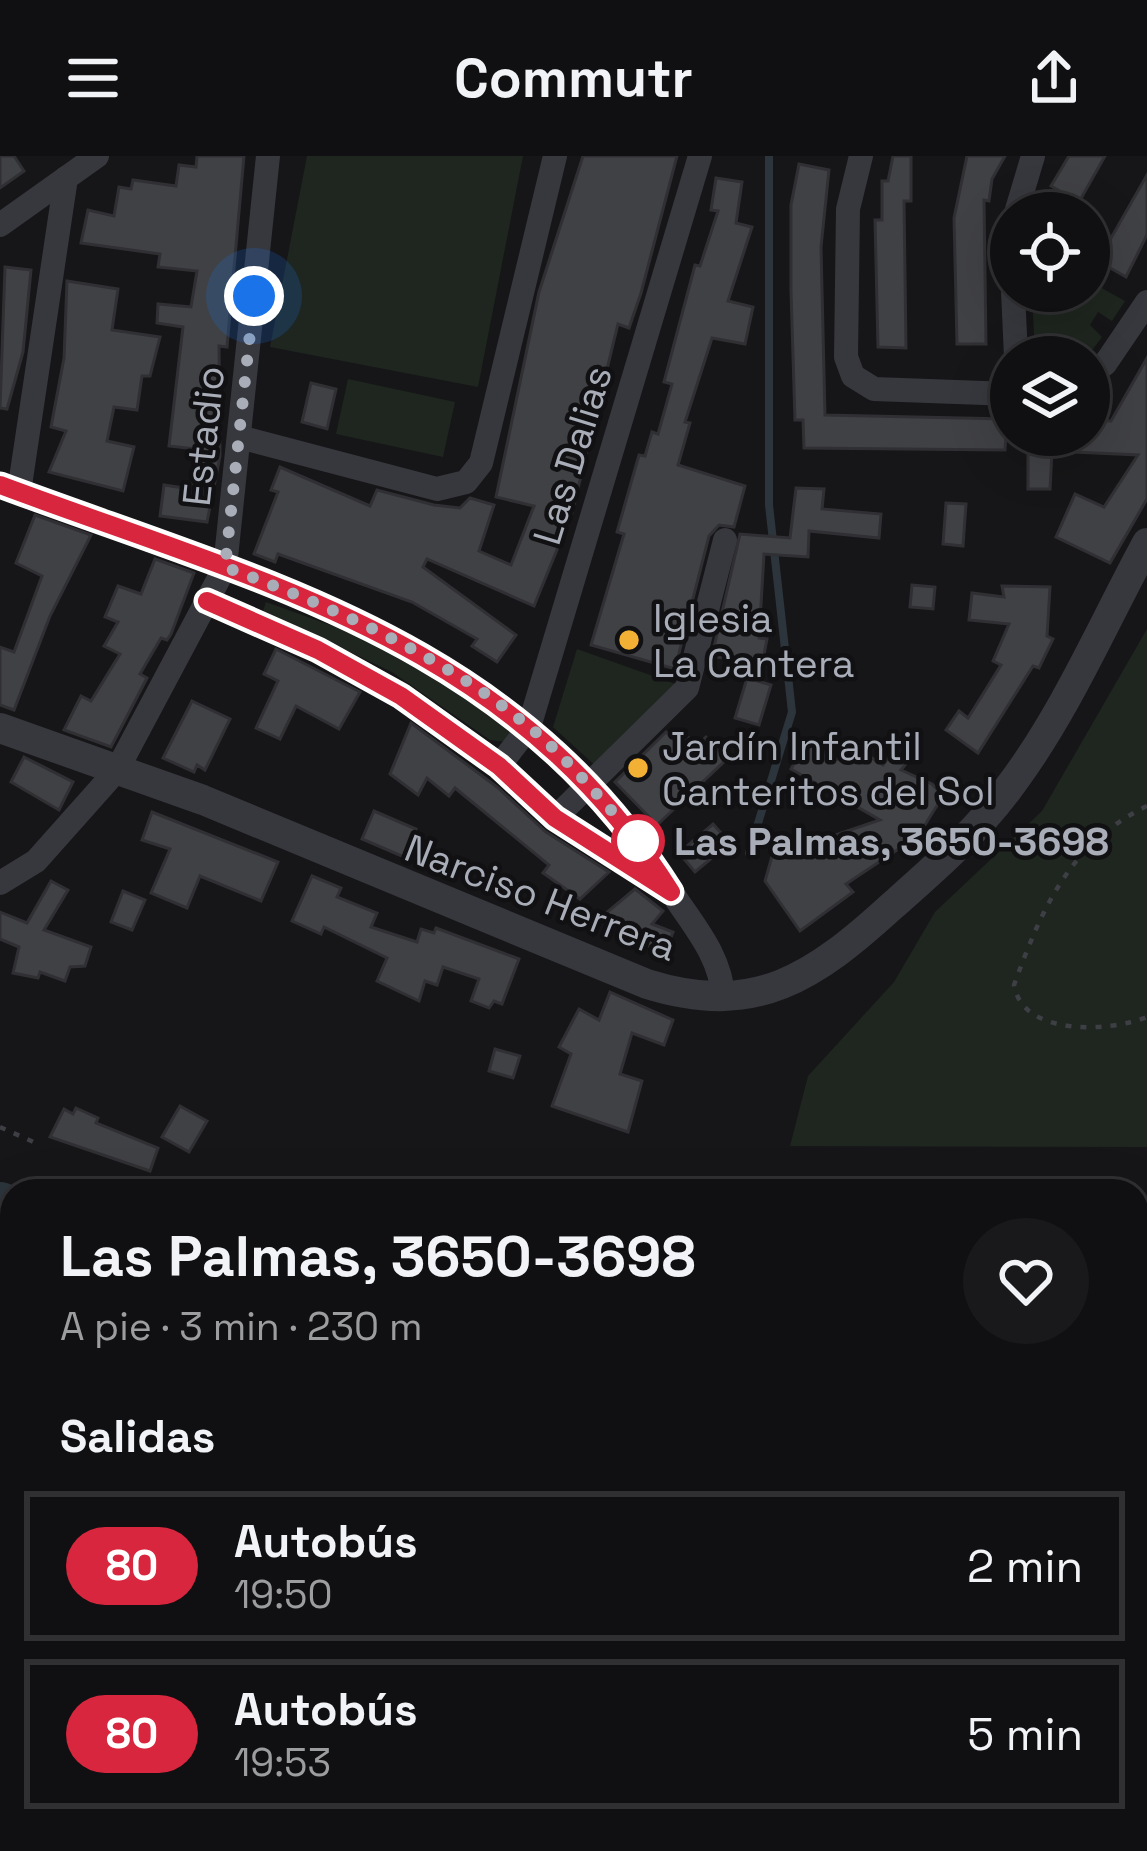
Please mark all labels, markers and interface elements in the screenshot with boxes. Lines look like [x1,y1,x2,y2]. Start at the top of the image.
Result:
text: Commutr [454,44,693,113]
icon: menu [60,45,126,111]
icon: share [1021,45,1087,111]
map controls [990,192,1110,456]
button: locate [990,192,1110,312]
your location [224,266,284,326]
button: layers [990,336,1110,456]
street label: Las Dalias [522,360,623,550]
street label: Estadio [172,364,235,509]
place label: Iglesia La Cantera [653,594,854,688]
marker: Iglesia La Cantera [616,627,642,653]
place label: Jardín Infantil Canteritos del Sol [662,722,995,816]
marker: Jardín Infantil Canteritos del Sol [625,755,651,781]
marker: Las Palmas, 3650-3698 [613,816,663,866]
place label: Las Palmas, 3650-3698 [674,817,1109,866]
street label: Narciso Herrera [398,823,683,972]
button: heart [963,1218,1089,1344]
text: Las Palmas, 3650-3698 [60,1220,696,1293]
text: A pie · 3 min · 230 m [60,1302,423,1351]
text: Salidas [60,1408,215,1465]
text: Autobús [234,1513,418,1570]
text: 2 min [967,1538,1083,1595]
text: 80 [106,1539,158,1592]
text: 19:50 [234,1570,332,1619]
text: Autobús [234,1681,418,1738]
text: 5 min [967,1706,1083,1763]
text: 80 [106,1707,158,1760]
text: 19:53 [234,1738,331,1787]

